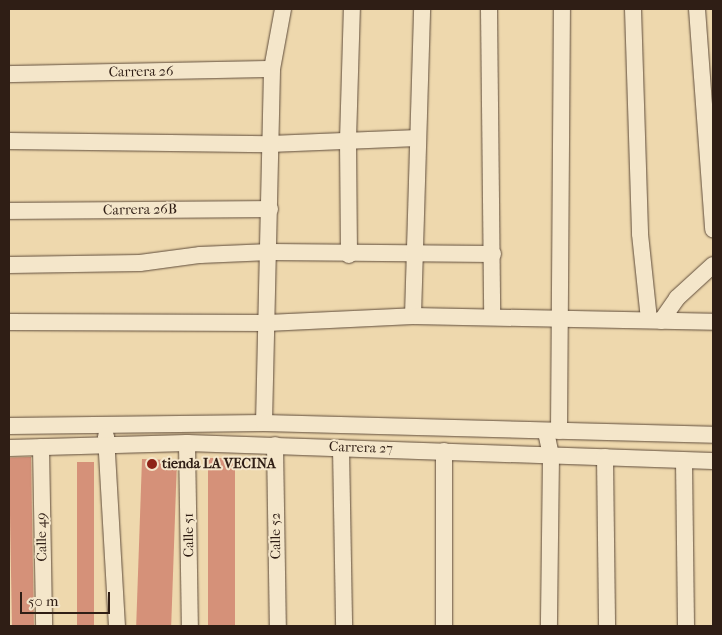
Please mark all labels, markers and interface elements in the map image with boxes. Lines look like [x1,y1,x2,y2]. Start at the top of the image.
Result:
street label: Carrera 26 [108,63,174,81]
street label: Carrera 26B [103,201,177,219]
street label: Carrera 27 [329,438,393,458]
place label: tienda LA VECINA [162,456,276,472]
marker: tienda LA VECINA [146,458,158,470]
street label: Calle 49 [33,512,51,562]
street label: Calle 52 [267,512,285,560]
street label: Calle 51 [180,513,198,557]
scale bar [22,582,112,614]
text: 50 m [28,592,58,610]

